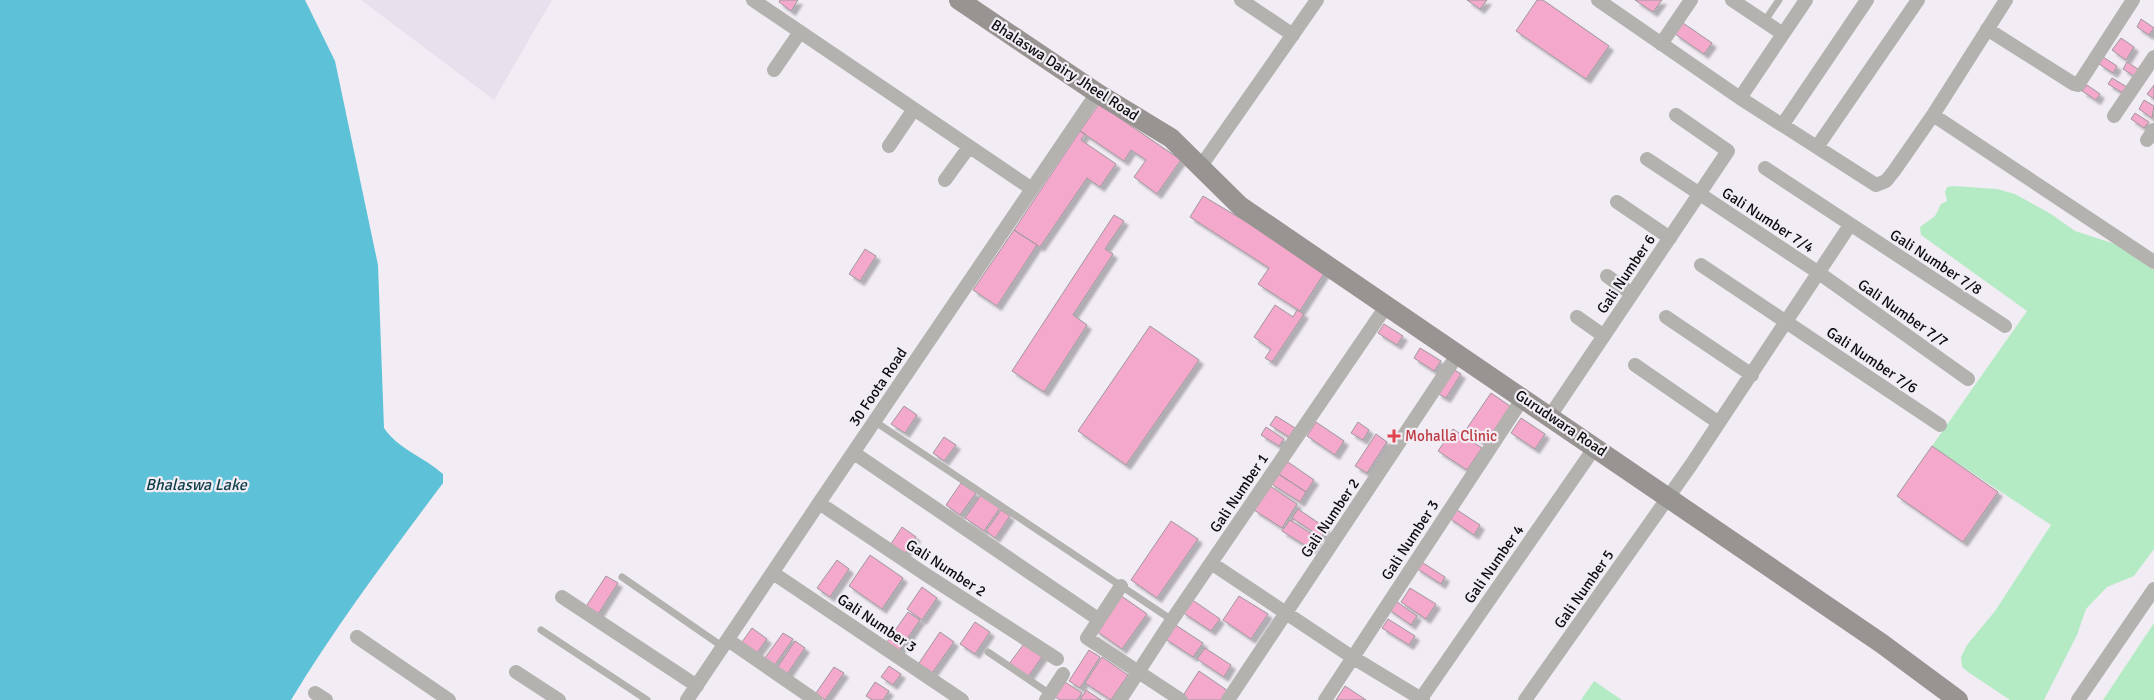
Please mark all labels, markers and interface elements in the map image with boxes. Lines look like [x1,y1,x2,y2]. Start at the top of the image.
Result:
street label: Bhalaswa Dairy Jheel Road [988,16,1142,124]
street label: Gali Number 7/4 [1719,184,1817,256]
street label: Gali Number 7/8 [1887,226,1985,298]
street label: Gali Number 6 [1593,231,1659,317]
street label: Gali Number 7/7 [1854,275,1952,351]
street label: Gali Number 7/6 [1823,323,1921,397]
street label: 30 Foota Road [845,344,911,430]
street label: Gurudwara Road [1512,386,1610,460]
place label: Mohalla Clinic [1405,427,1497,445]
marker: Mohalla Clinic [1387,429,1401,443]
street label: Gali Number 1 [1206,450,1272,536]
water label: Bhalaswa Lake [145,475,248,495]
street label: Gali Number 2 [1297,475,1363,561]
street label: Gali Number 3 [1377,497,1443,583]
street label: Gali Number 4 [1460,521,1528,607]
street label: Gali Number 2 [903,535,989,601]
street label: Gali Number 5 [1550,546,1618,632]
street label: Gali Number 3 [834,590,920,656]

